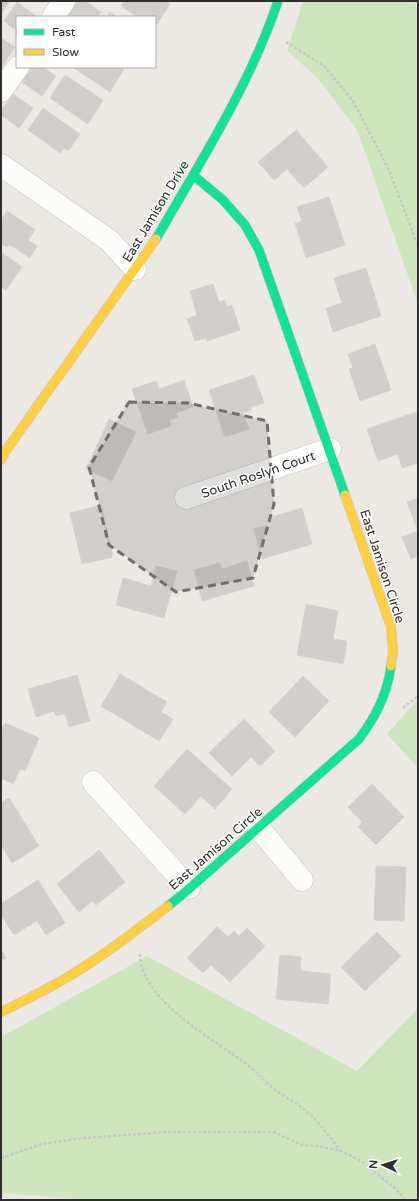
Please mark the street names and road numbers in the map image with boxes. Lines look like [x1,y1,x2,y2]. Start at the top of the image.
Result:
street label: East Jamison Drive [119,158,193,265]
street label: South Roslyn Court [199,448,317,502]
street label: East Jamison Circle [356,507,408,625]
street label: East Jamison Circle [166,804,266,894]

